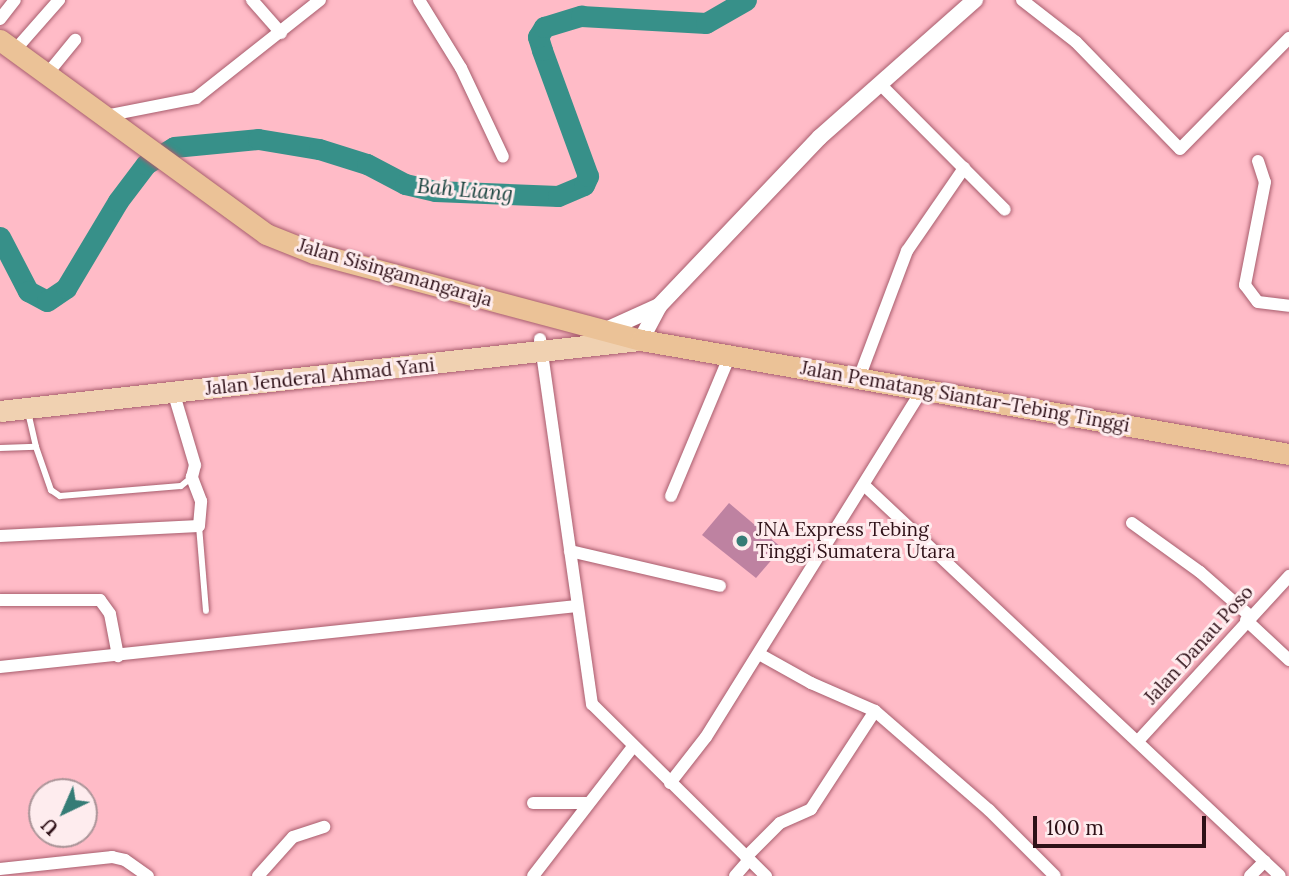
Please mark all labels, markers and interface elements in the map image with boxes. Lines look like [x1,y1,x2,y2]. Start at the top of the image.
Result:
water label: Bah Liang [416,173,514,207]
street label: Jalan Sisingamangaraja [295,234,495,312]
street label: Jalan Jenderal Ahmad Yani [204,354,436,400]
street label: Jalan Pematang Siantar–Tebing Tinggi [799,357,1131,437]
place label: JNA Express Tebing Tinggi Sumatera Utara [756,519,955,563]
marker: JNA Express Tebing Tinggi Sumatera Utara [734,533,750,549]
street label: Jalan Danau Poso [1140,581,1258,709]
north arrow [28,778,98,848]
scale bar [1037,802,1210,846]
text: U [36,813,63,840]
text: 100 m [1046,814,1104,841]

